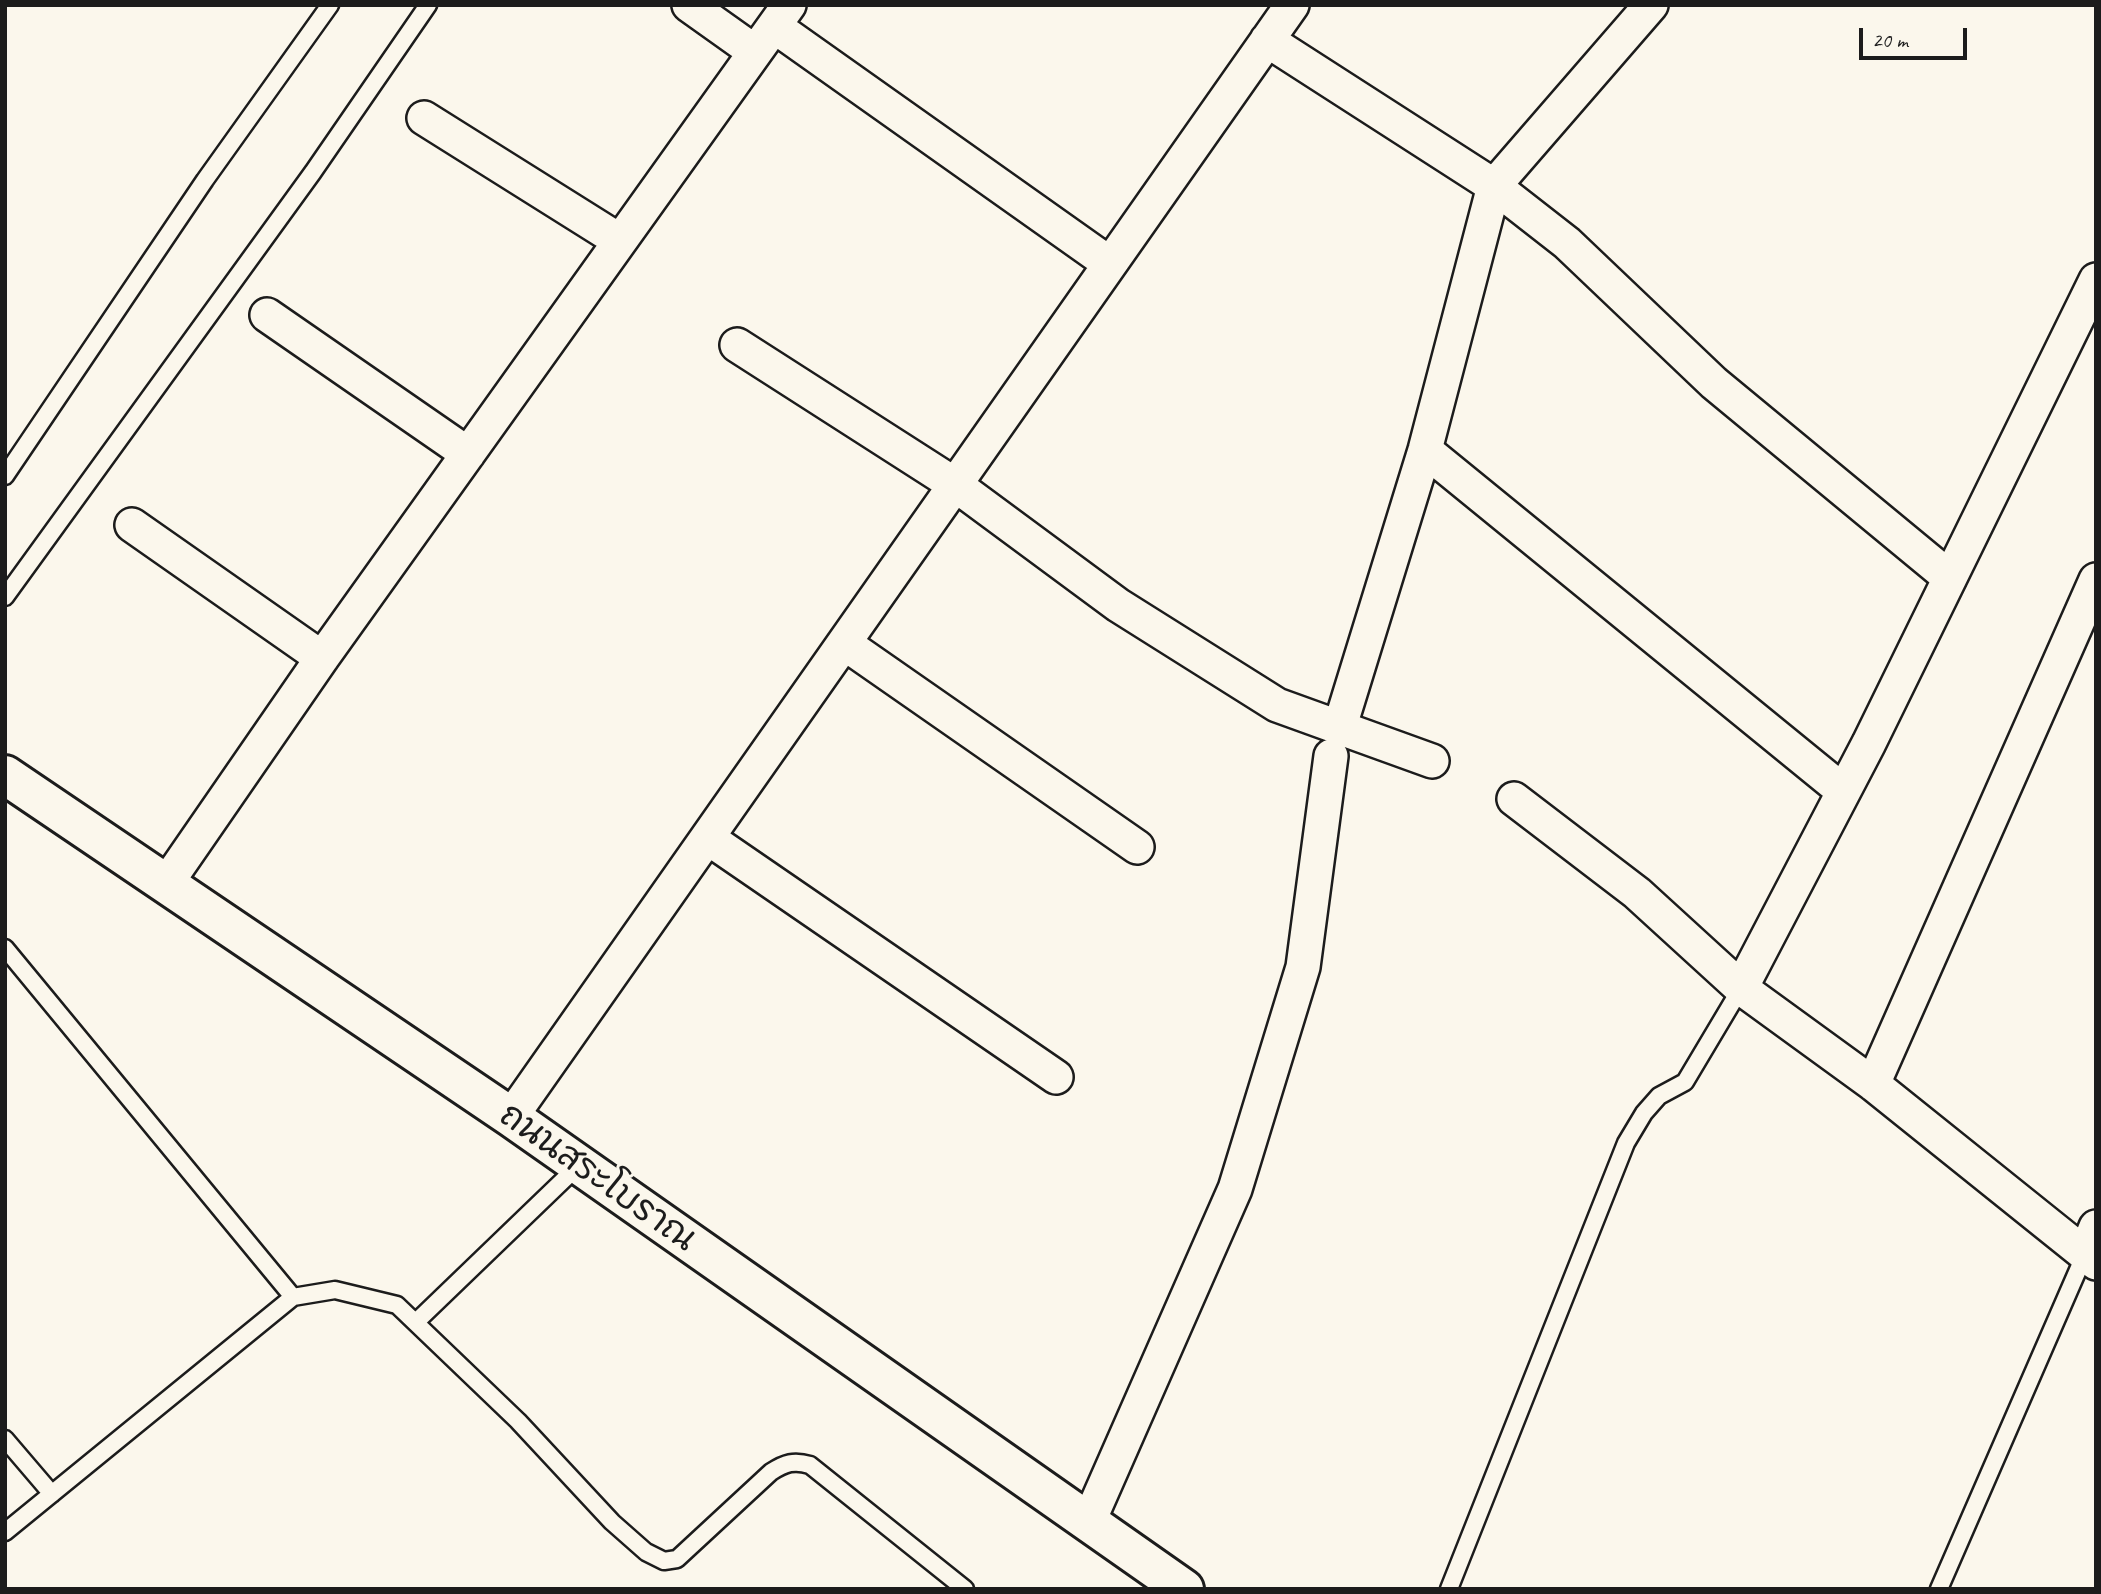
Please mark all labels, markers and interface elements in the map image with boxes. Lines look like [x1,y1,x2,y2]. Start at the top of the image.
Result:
scale bar [1863,14,1972,58]
text: 20 m [1872,27,1908,53]
street label: ถนนสระโบราณ [491,1095,703,1261]

